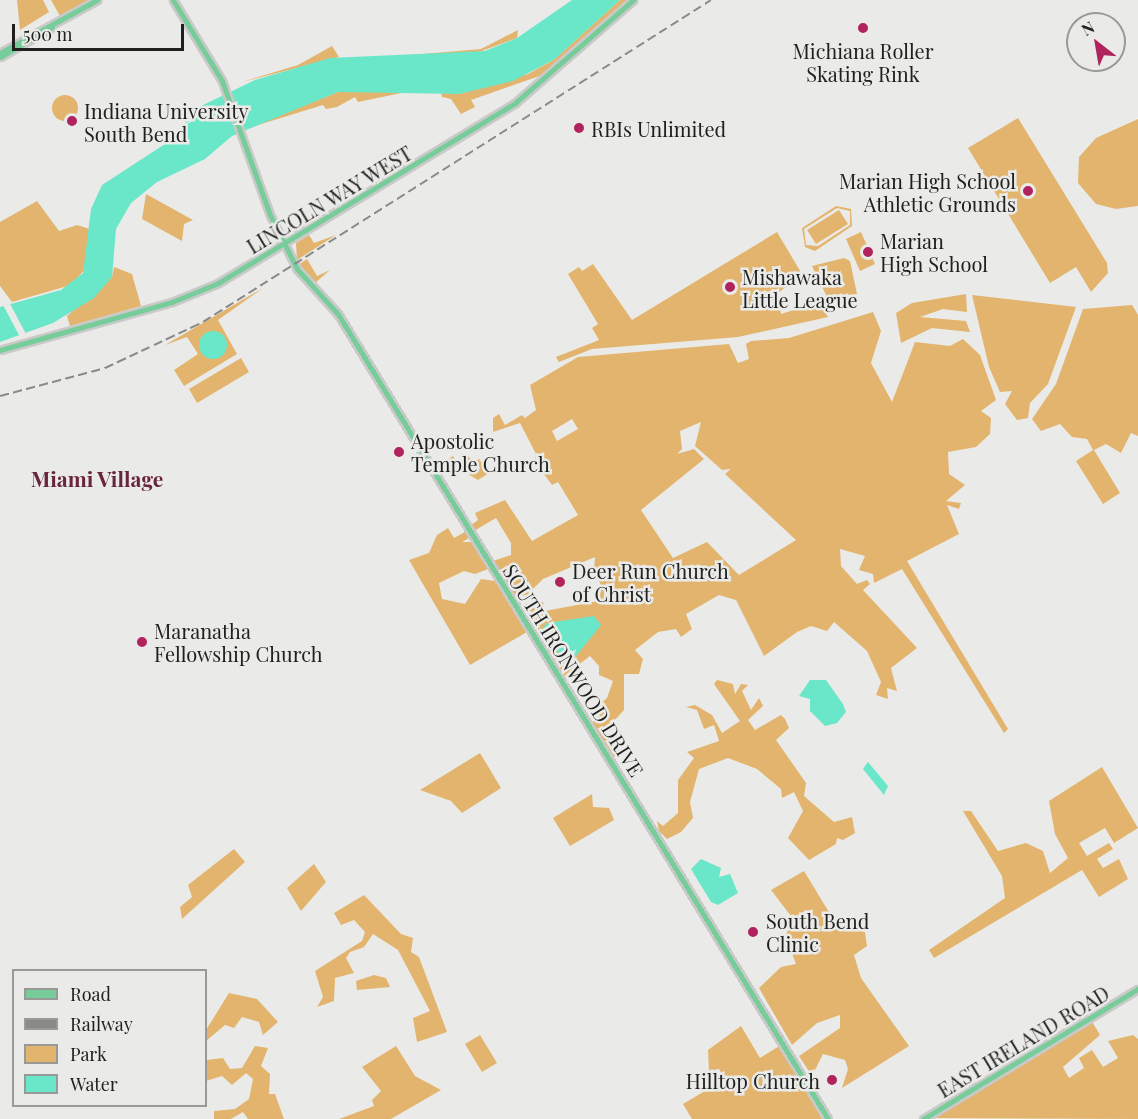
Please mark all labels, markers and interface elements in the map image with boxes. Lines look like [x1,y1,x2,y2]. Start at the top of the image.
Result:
scale bar [15,12,188,50]
north arrow [1066,12,1126,72]
text: N [1077,16,1098,40]
marker: Michiana Roller Skating Rink [856,21,870,35]
text: 500 m [23,22,73,46]
place label: Michiana Roller Skating Rink [792,38,934,85]
place label: Indiana University South Bend [84,98,249,145]
marker: Indiana University South Bend [65,114,79,128]
place label: RBIs Unlimited [591,116,726,140]
marker: RBIs Unlimited [572,121,586,135]
street label: LINCOLN WAY WEST [241,140,417,258]
place label: Marian High School Athletic Grounds [839,168,1016,215]
marker: Marian High School Athletic Grounds [1021,184,1035,198]
place label: Marian High School [880,228,988,275]
marker: Marian High School [861,245,875,259]
place label: Mishawaka Little League [742,264,858,311]
marker: Mishawaka Little League [723,280,737,294]
place label: Apostolic Temple Church [411,428,550,475]
marker: Apostolic Temple Church [392,445,406,459]
district label: Miami Village [30,465,164,491]
place label: Deer Run Church of Christ [572,558,729,605]
street label: SOUTH IRONWOOD DRIVE [499,559,649,781]
marker: Deer Run Church of Christ [553,575,567,589]
place label: Maranatha Fellowship Church [154,618,323,665]
marker: Maranatha Fellowship Church [135,635,149,649]
place label: South Bend Clinic [766,909,869,956]
marker: South Bend Clinic [744,923,762,941]
legend [12,969,207,1107]
street label: EAST IRELAND ROAD [933,980,1113,1102]
text: Road [70,982,111,1006]
text: Railway [70,1012,133,1036]
text: Park [70,1042,107,1066]
place label: Hilltop Church [686,1068,820,1092]
text: Water [70,1072,118,1096]
marker: Hilltop Church [825,1073,839,1087]

